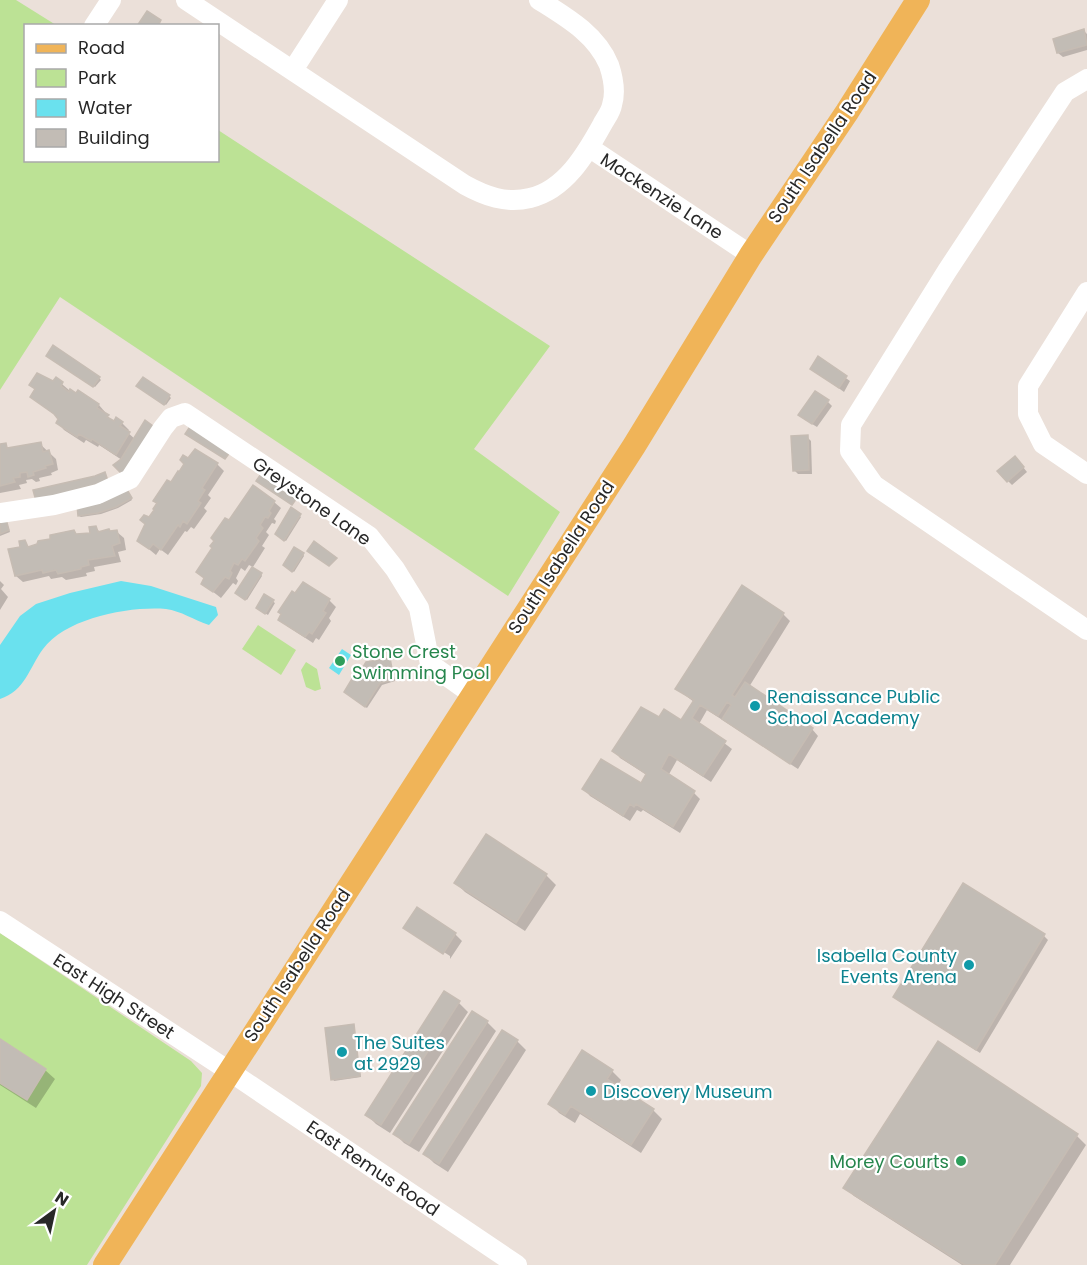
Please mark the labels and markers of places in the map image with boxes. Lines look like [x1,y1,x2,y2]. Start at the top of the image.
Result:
place label: Stone Crest Swimming Pool [352,639,490,685]
marker: Stone Crest Swimming Pool [333,654,347,668]
place label: Renaissance Public School Academy [767,684,941,730]
marker: Renaissance Public School Academy [748,699,762,713]
place label: Isabella County Events Arena [817,943,957,989]
marker: Isabella County Events Arena [962,958,976,972]
place label: The Suites at 2929 [354,1030,445,1076]
marker: The Suites at 2929 [335,1045,349,1059]
place label: Discovery Museum [603,1079,773,1104]
marker: Discovery Museum [584,1084,598,1098]
place label: Morey Courts [830,1149,949,1174]
marker: Morey Courts [954,1154,968,1168]

